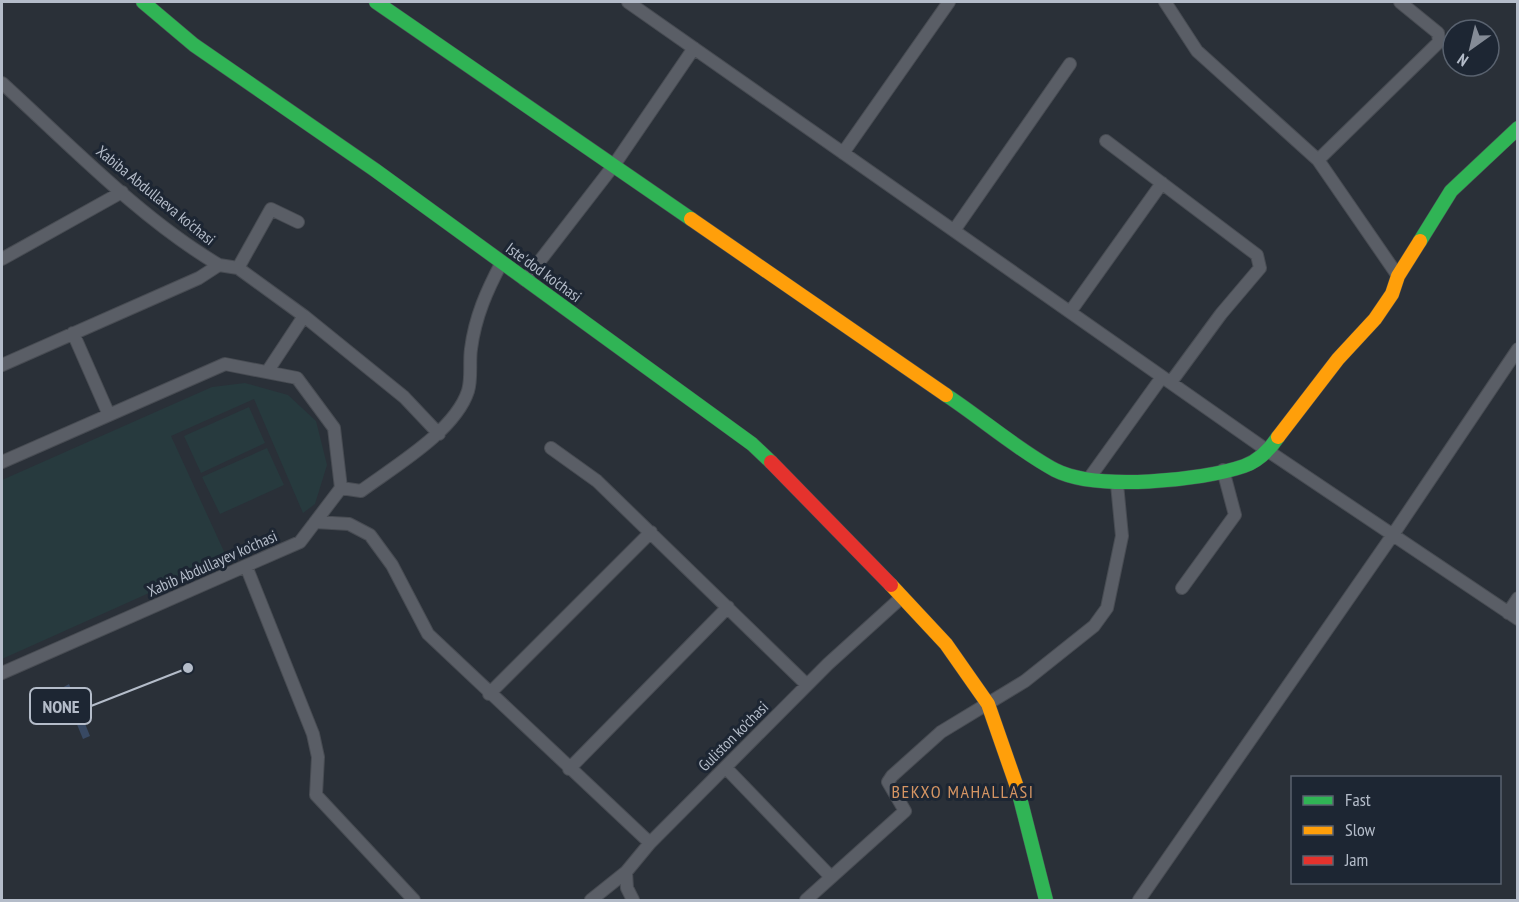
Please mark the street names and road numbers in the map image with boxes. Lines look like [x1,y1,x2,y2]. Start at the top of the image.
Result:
street label: Xabiba Abdullaeva ko'chasi [93,141,219,249]
street label: Iste'dod ko'chasi [502,238,586,306]
street label: Xabib Abdullayev ko'chasi [144,525,280,601]
street label: Guliston ko'chasi [694,697,772,775]

